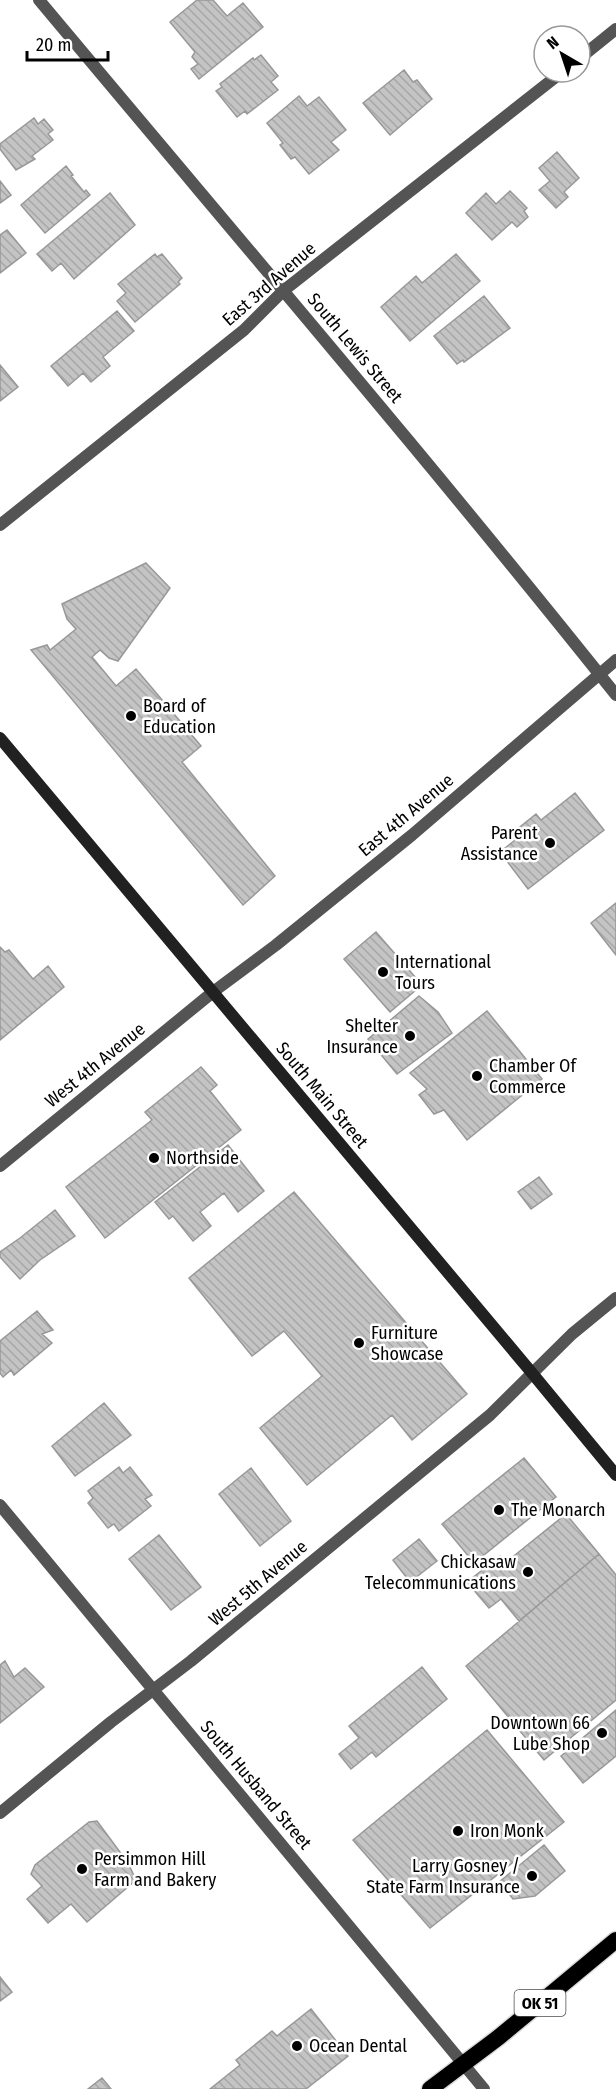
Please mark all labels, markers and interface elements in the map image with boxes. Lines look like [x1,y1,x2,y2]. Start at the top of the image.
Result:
scale bar [27,24,108,62]
north arrow [532,24,592,84]
text: N [543,32,563,53]
text: 20 m [36,34,71,56]
street label: East 3rd Avenue [218,237,320,331]
street label: South Lewis Street [303,289,407,407]
place label: Board of Education [143,695,216,738]
marker: Board of Education [124,709,138,723]
street label: East 4th Avenue [354,769,458,861]
place label: Parent Assistance [461,822,538,865]
marker: Parent Assistance [543,836,557,850]
place label: International Tours [395,951,491,994]
marker: International Tours [376,965,390,979]
place label: Shelter Insurance [326,1015,399,1058]
street label: West 4th Avenue [41,1018,150,1112]
marker: Shelter Insurance [403,1029,417,1043]
street label: South Main Street [271,1038,373,1153]
place label: Chamber Of Commerce [489,1055,577,1098]
marker: Chamber Of Commerce [470,1069,484,1083]
place label: Northside [166,1147,239,1169]
marker: Northside [147,1151,161,1165]
place label: Furniture Showcase [371,1322,444,1365]
marker: Furniture Showcase [352,1336,366,1350]
place label: The Monarch [511,1499,605,1521]
marker: The Monarch [492,1503,506,1517]
street label: West 5th Avenue [204,1535,312,1631]
place label: Chickasaw Telecommunications [365,1551,516,1594]
marker: Chickasaw Telecommunications [521,1565,535,1579]
place label: Downtown 66 Lube Shop [490,1712,590,1755]
street label: South Husband Street [196,1716,316,1854]
marker: Downtown 66 Lube Shop [595,1726,609,1740]
place label: Iron Monk [470,1820,544,1842]
marker: Iron Monk [451,1824,465,1838]
place label: Persimmon Hill Farm and Bakery [94,1848,216,1891]
place label: Larry Gosney / State Farm Insurance [366,1855,520,1898]
marker: Persimmon Hill Farm and Bakery [75,1862,89,1876]
marker: Larry Gosney / State Farm Insurance [525,1869,539,1883]
road number: OK 51 [514,1990,566,2016]
place label: Ocean Dental [309,2035,407,2057]
marker: Ocean Dental [290,2039,304,2053]

